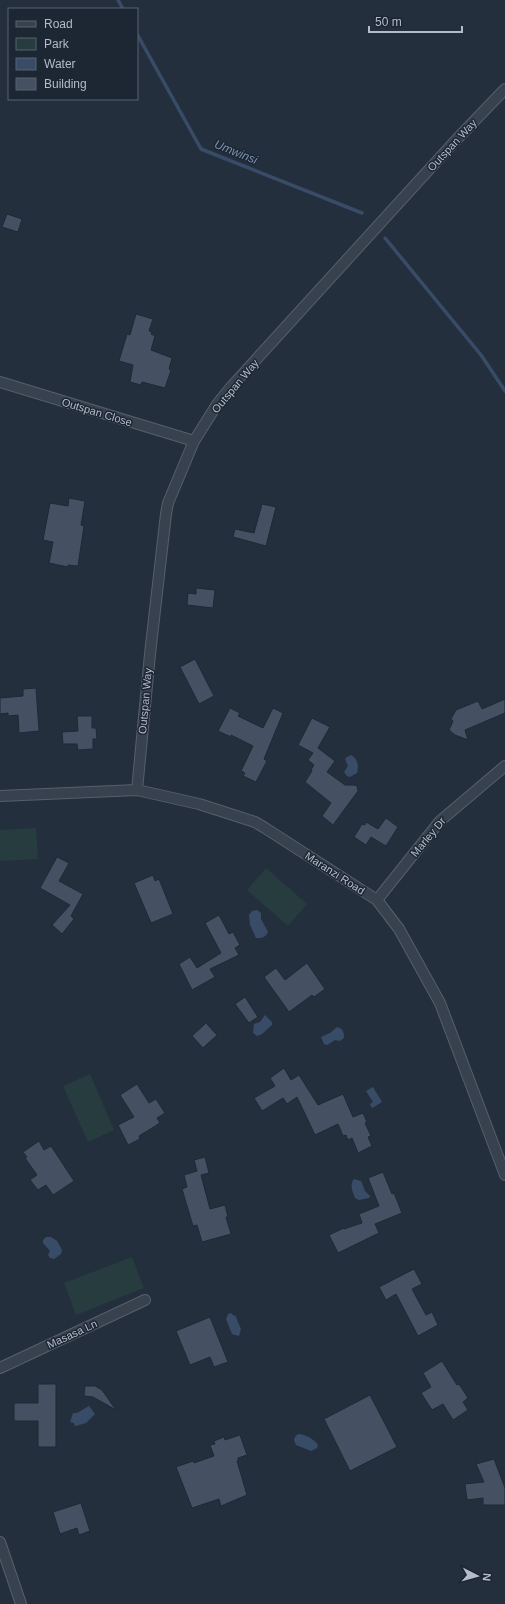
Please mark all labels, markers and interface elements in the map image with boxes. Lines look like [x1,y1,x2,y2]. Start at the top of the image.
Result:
legend [8,8,138,100]
scale bar [369,8,462,34]
text: 50 m [375,15,402,29]
text: Road [44,17,73,31]
text: Park [44,37,70,51]
text: Water [44,57,76,71]
text: Building [44,77,87,91]
street label: Outspan Way [425,116,479,173]
water label: Umwinsi [212,137,260,167]
street label: Outspan Way [209,356,261,415]
street label: Outspan Close [60,396,134,428]
street label: Outspan Way [136,667,154,735]
street label: Marley Dr [408,815,448,859]
street label: Maranzi Road [303,849,367,897]
street label: Masasa Ln [45,1317,99,1351]
north arrow [457,1556,497,1596]
text: N [481,1572,493,1582]

